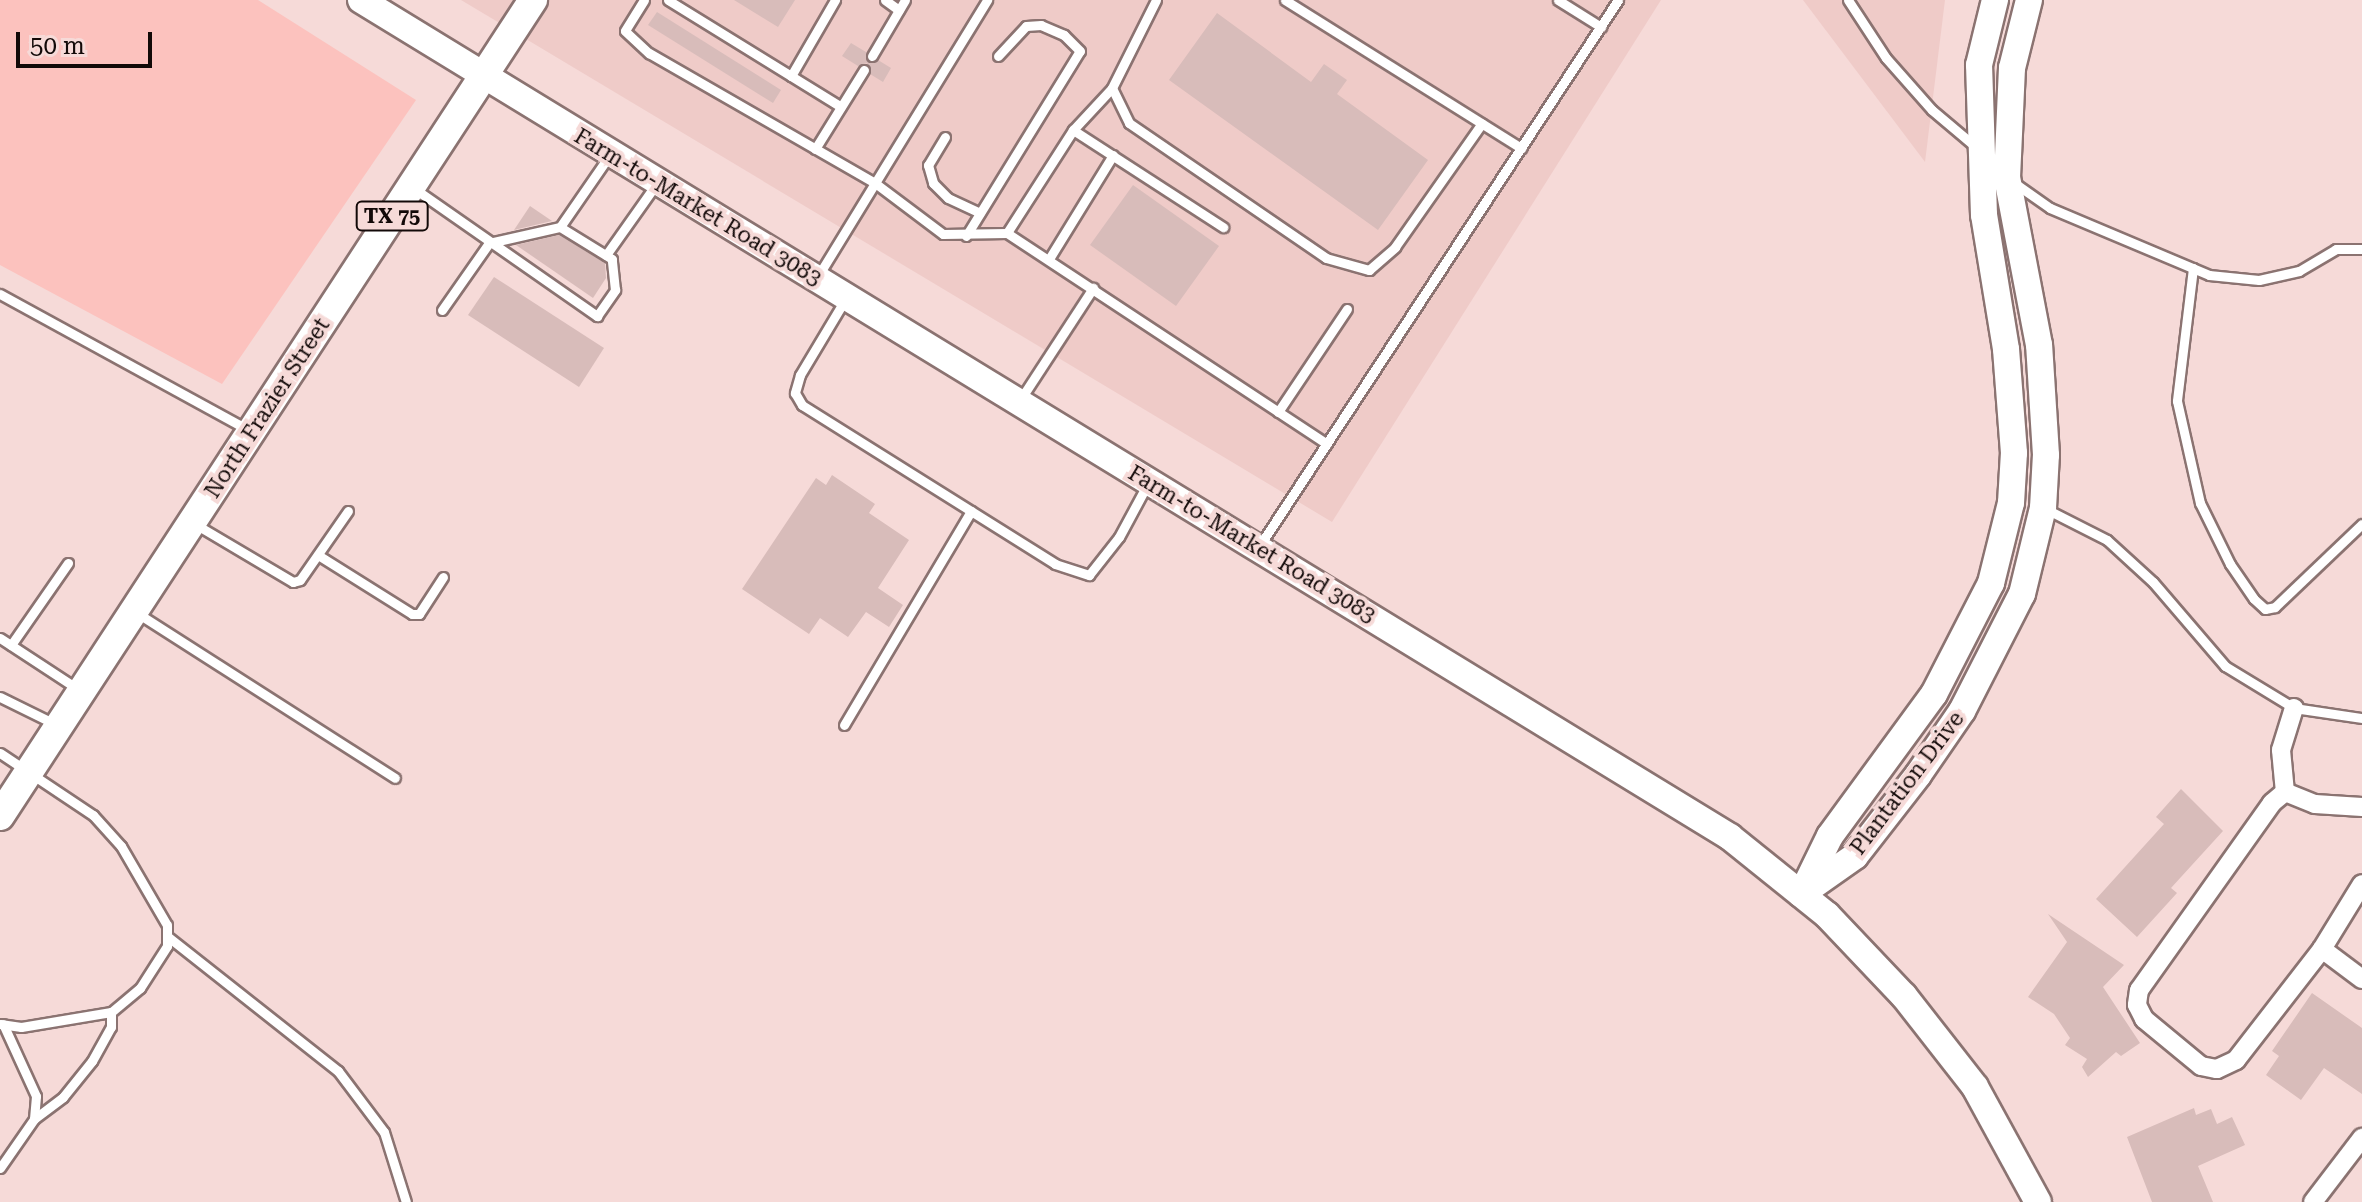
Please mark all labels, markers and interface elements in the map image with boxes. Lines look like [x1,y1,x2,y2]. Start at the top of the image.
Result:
scale bar [20,16,156,66]
text: 50 m [30,32,85,60]
street label: Farm-to-Market Road 3083 [570,123,826,291]
road number: TX 75 [354,200,430,232]
street label: North Frazier Street [199,313,335,503]
street label: Farm-to-Market Road 3083 [1124,460,1380,628]
street label: Plantation Drive [1845,706,1969,860]

